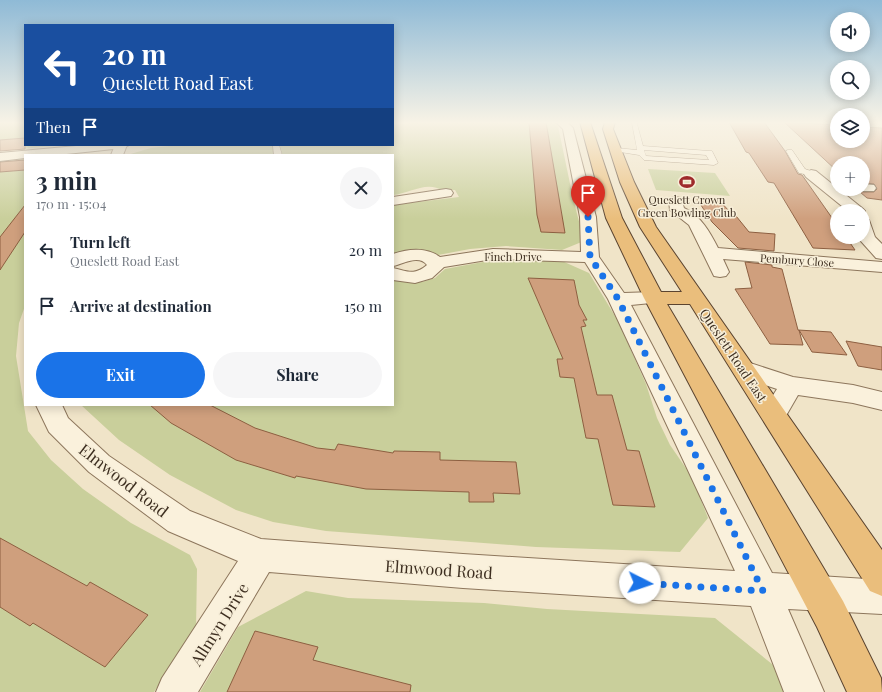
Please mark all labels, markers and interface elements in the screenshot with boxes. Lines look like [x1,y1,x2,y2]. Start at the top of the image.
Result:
map controls [830,12,870,244]
button: sound [830,12,870,52]
text: 20 m [102,35,167,72]
icon: left [36,40,88,92]
button: search [830,60,870,100]
text: Queslett Road East [102,71,253,95]
button: layers [830,108,870,148]
icon: arrive [79,116,101,138]
text: Then [36,117,71,137]
button: + [830,156,870,196]
text: 3 min [36,164,97,196]
button: close [340,167,382,209]
sports icon: Queslett Crown Green Bowling Club [678,173,696,191]
pin [571,176,605,217]
icon: arrive [577,182,599,204]
place label: Queslett Crown Green Bowling Club [638,192,736,220]
text: 170 m · 15:04 [36,195,106,212]
button: − [830,204,870,244]
text: Turn left [70,232,131,252]
icon: left [36,239,58,261]
text: 20 m [349,240,382,260]
street label: Finch Drive [484,249,542,264]
street label: Pembury Close [759,250,835,270]
text: Queslett Road East [70,252,179,269]
icon: arrive [36,295,58,317]
text: Arrive at destination [70,296,212,316]
text: 150 m [344,296,382,316]
street label: Queslett Road East [696,305,772,405]
button: Exit [36,352,205,398]
button: Share [213,352,382,398]
street label: Elmwood Road [75,439,173,521]
street label: Elmwood Road [385,555,493,583]
position arrow [619,562,661,604]
street label: Allmyn Drive [185,579,253,670]

